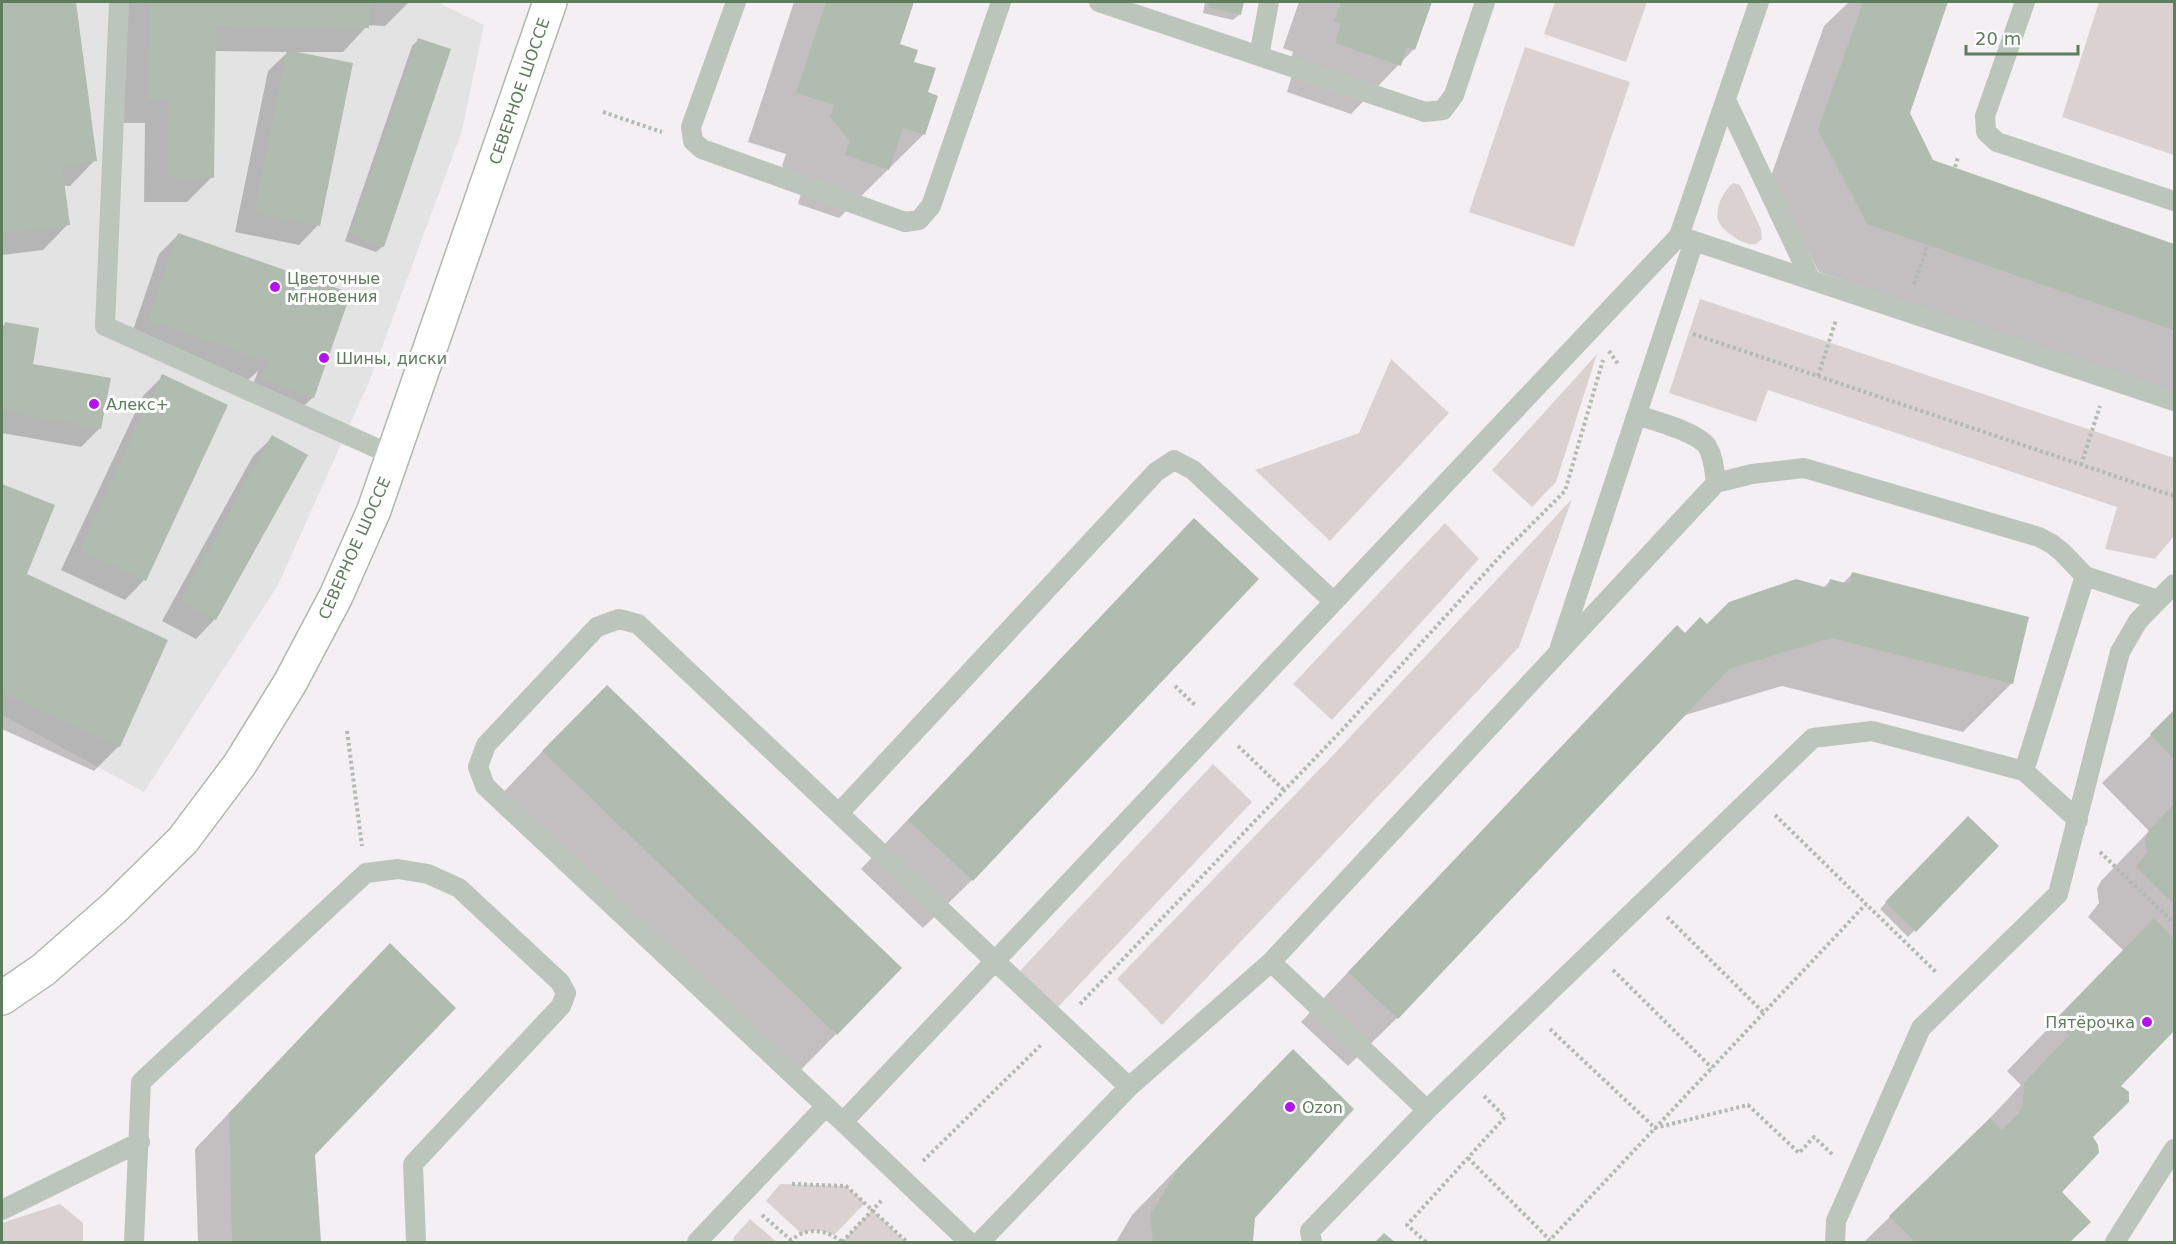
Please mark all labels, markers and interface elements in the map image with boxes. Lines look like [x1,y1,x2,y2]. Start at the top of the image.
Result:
street label: СЕВЕРНОЕ ШОССЕ [485,15,554,167]
scale bar [1966,18,2078,56]
text: 20 m [1975,28,2021,49]
place label: Цветочные мгновения [287,269,380,306]
marker: Цветочные мгновения [268,280,282,294]
place label: Шины, диски [336,349,447,368]
marker: Шины, диски [317,351,331,365]
place label: Алекс+ [106,395,169,414]
marker: Алекс+ [87,397,101,411]
street label: СЕВЕРНОЕ ШОССЕ [314,474,394,622]
place label: Пятёрочка [2045,1013,2135,1032]
marker: Пятёрочка [2140,1015,2154,1029]
place label: Ozon [1302,1098,1343,1117]
marker: Ozon [1283,1100,1297,1114]

